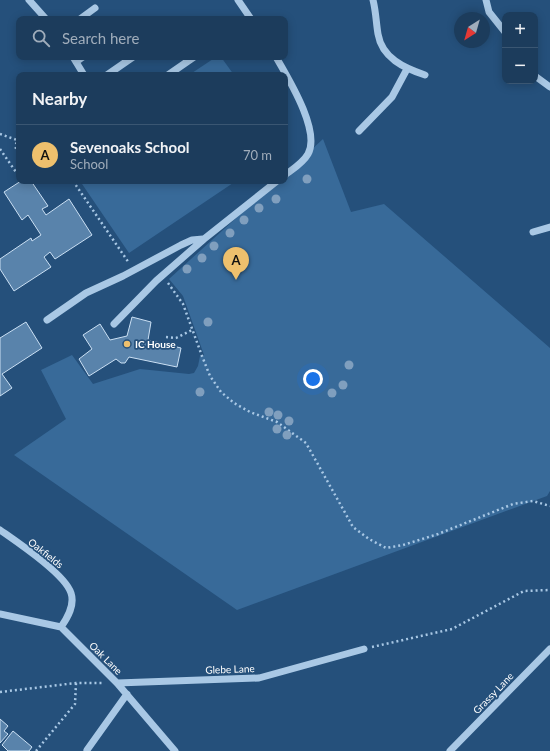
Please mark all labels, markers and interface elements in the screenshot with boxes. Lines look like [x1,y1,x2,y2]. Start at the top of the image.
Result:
north arrow [454,12,490,48]
map controls [502,12,538,84]
button: + [502,12,538,48]
search box [16,16,288,60]
icon: search [30,27,52,49]
text: Search here [62,29,139,47]
button: − [502,48,538,84]
text: Nearby [32,88,87,109]
text: Sevenoaks School [70,138,190,156]
text: A [40,147,50,163]
text: 70 m [243,147,272,163]
text: School [70,156,108,172]
pin: A [223,247,249,280]
place label: IC House [135,338,176,350]
marker: IC House [122,339,132,349]
your location [303,369,323,389]
street label: Oakfields [26,536,66,570]
street label: Oak Lane [87,639,125,677]
street label: Glebe Lane [205,662,255,676]
street label: Grassy Lane [470,670,516,716]

